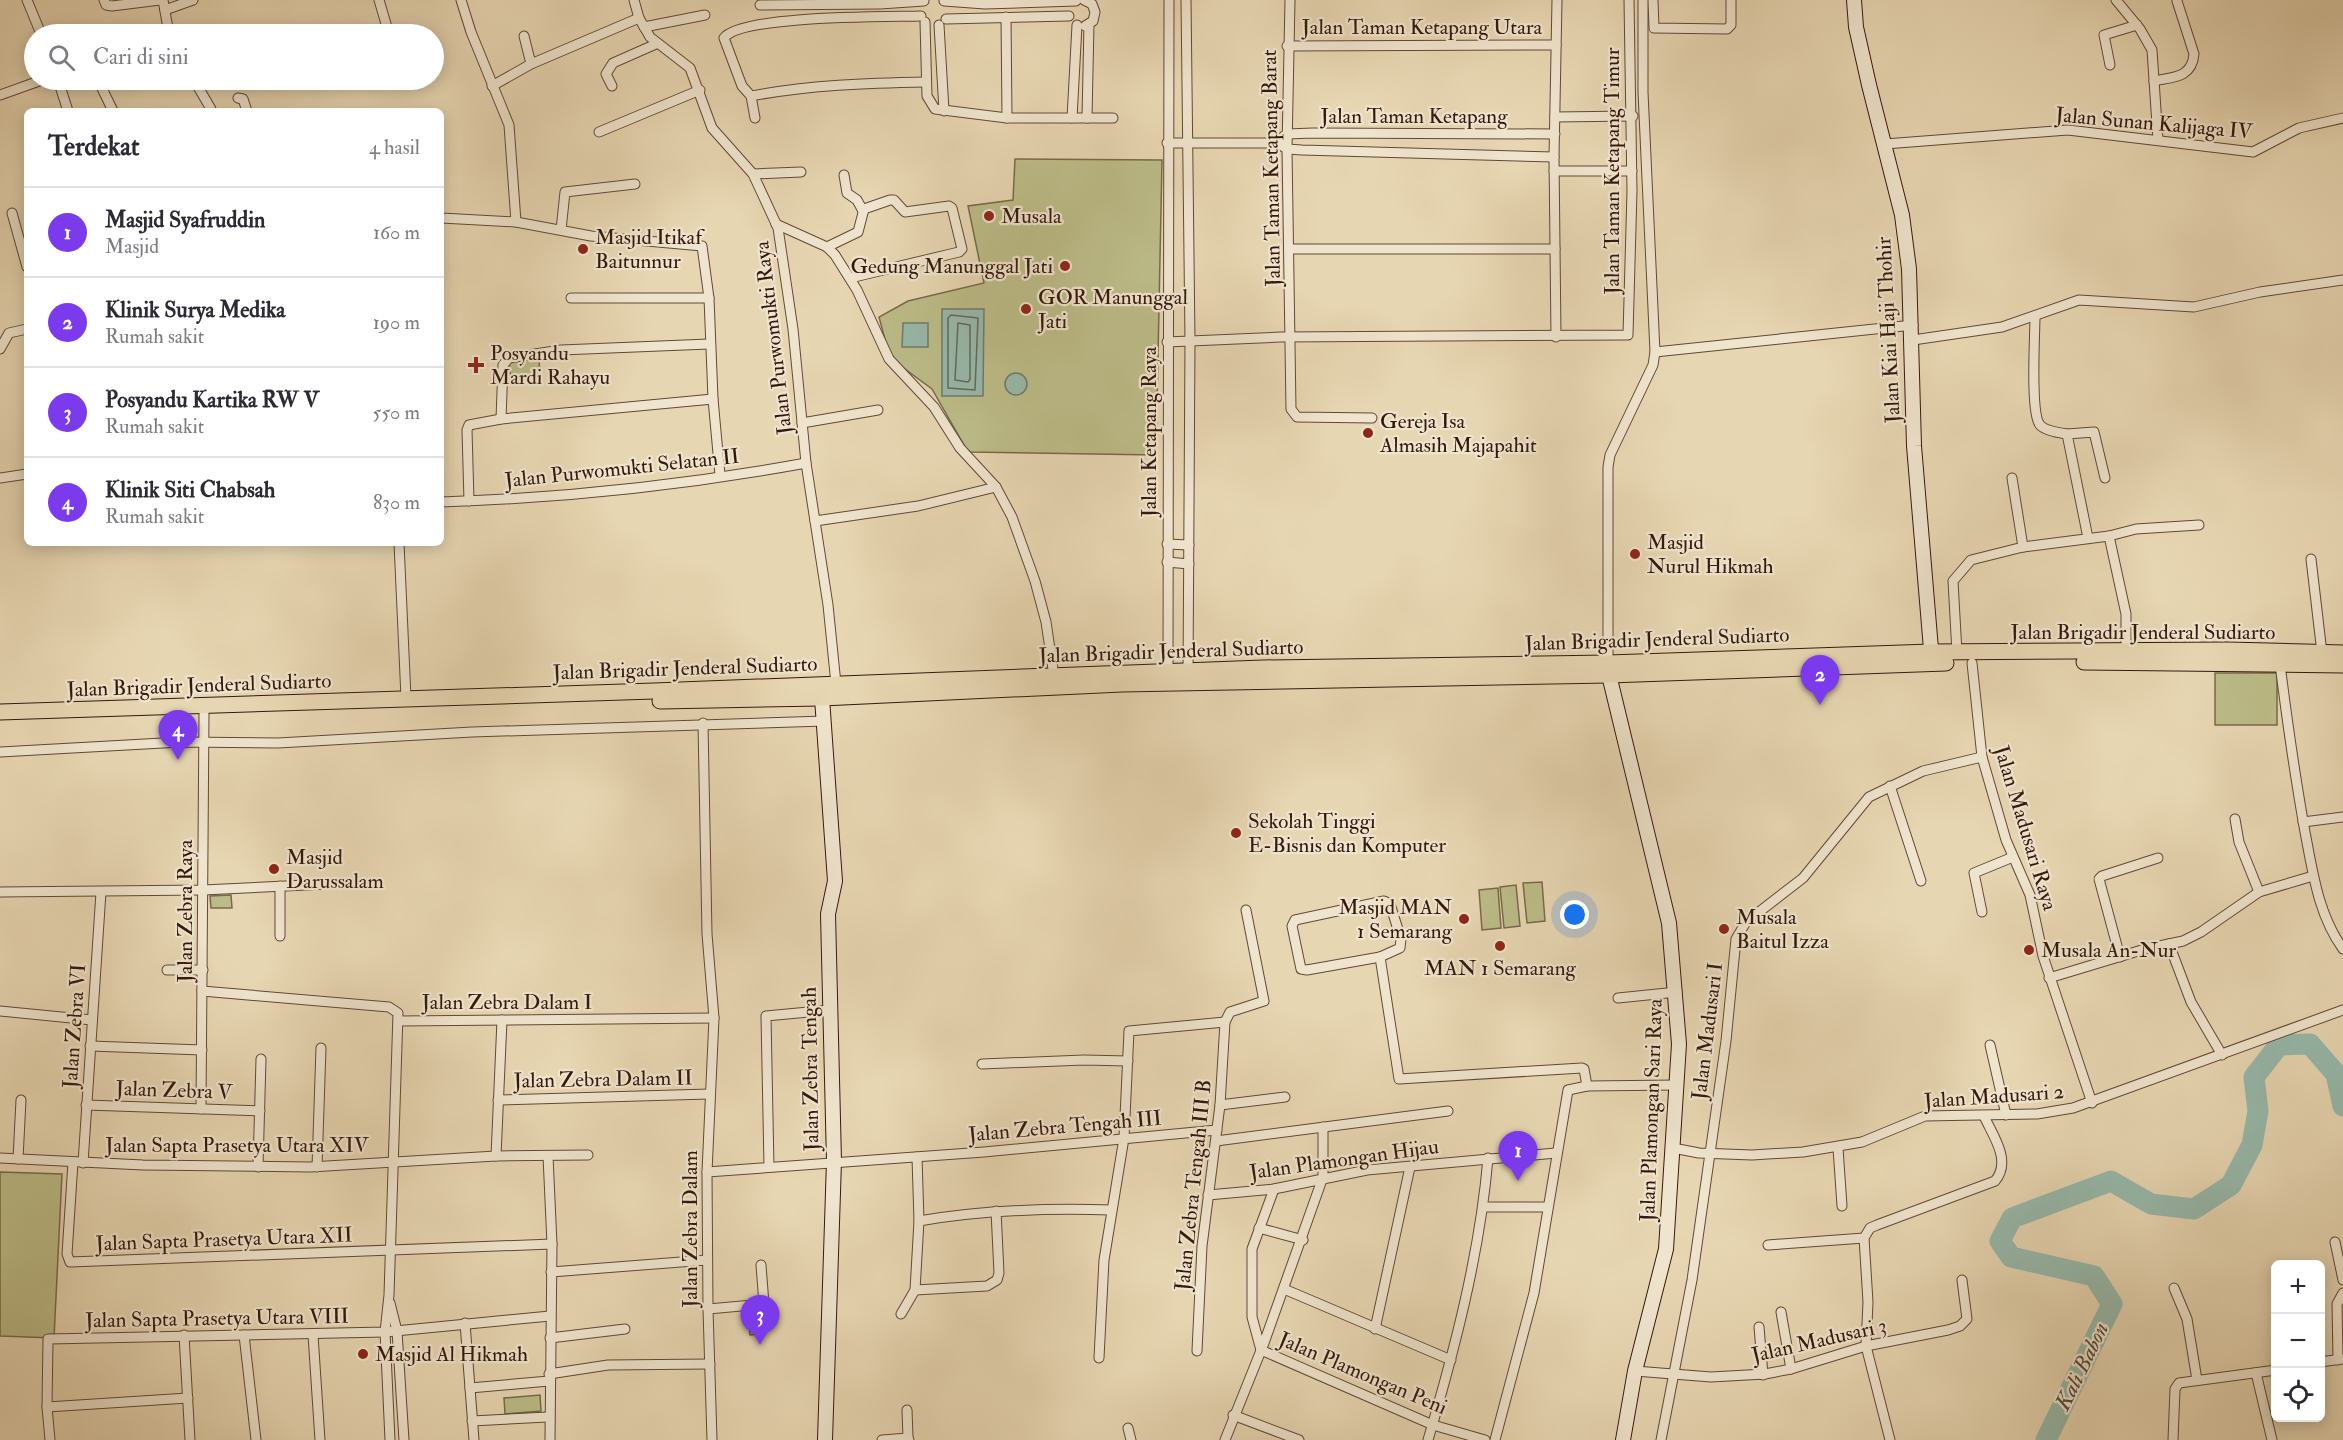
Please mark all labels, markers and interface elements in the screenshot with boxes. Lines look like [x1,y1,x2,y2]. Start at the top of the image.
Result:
street label: Jalan Taman Ketapang Utara [1301,14,1543,41]
search box [24,24,444,90]
icon: search [45,41,78,74]
text: Cari di sini [93,43,189,71]
street label: Jalan Taman Ketapang Timur [1599,47,1626,296]
street label: Jalan Taman Ketapang Barat [1256,49,1287,288]
street label: Jalan Sunan Kalijaga IV [2053,101,2255,146]
street label: Jalan Taman Ketapang [1319,103,1508,130]
text: Terdekat [48,131,139,163]
text: 4 hasil [369,135,420,160]
place label: Musala [1001,203,1062,230]
text: Masjid Syafruddin [105,206,265,234]
marker: Musala [982,209,996,223]
text: 1 [64,220,71,245]
text: 160 m [373,220,420,245]
place label: Masjid Itikaf Baitunnur [595,224,705,275]
text: Masjid [105,234,159,259]
street label: Jalan Kiai Haji Thohir [1870,236,1907,425]
street label: Jalan Purwomukti Raya [748,239,799,437]
marker: Masjid Itikaf Baitunnur [576,242,590,256]
place label: Gedung Manunggal Jati [850,253,1053,280]
marker: Gedung Manunggal Jati [1058,259,1072,273]
place label: GOR Manunggal Jati [1037,284,1188,335]
text: Klinik Surya Medika [105,296,285,324]
marker: GOR Manunggal Jati [1019,302,1033,316]
text: 2 [62,310,73,335]
text: 190 m [373,310,420,335]
text: Rumah sakit [105,324,204,349]
place label: Posyandu Mardi Rahayu [490,340,610,391]
street label: Jalan Ketapang Raya [1136,346,1163,518]
marker: Posyandu Mardi Rahayu [467,356,485,374]
text: Posyandu Kartika RW V [105,386,319,414]
text: 3 [64,400,71,425]
text: 550 m [373,400,420,425]
place label: Gereja Isa Almasih Majapahit [1379,408,1537,459]
text: Rumah sakit [105,414,204,439]
marker: Gereja Isa Almasih Majapahit [1361,426,1375,440]
street label: Jalan Purwomukti Selatan II [502,443,741,494]
text: Klinik Siti Chabsah [105,476,275,504]
text: 4 [62,490,73,515]
text: 830 m [373,490,420,515]
text: Rumah sakit [105,504,204,529]
place label: Masjid Nurul Hikmah [1647,529,1773,580]
marker: Masjid Nurul Hikmah [1628,547,1642,561]
street label: Jalan Brigadir Jenderal Sudiarto [2010,619,2275,646]
street label: Jalan Brigadir Jenderal Sudiarto [1523,621,1790,658]
street label: Jalan Brigadir Jenderal Sudiarto [1037,633,1304,670]
street label: Jalan Brigadir Jenderal Sudiarto [551,650,818,687]
pin: 2 [1800,656,1840,705]
street label: Jalan Brigadir Jenderal Sudiarto [65,667,332,704]
pin: 4 [158,710,198,760]
street label: Jalan Madusari Raya [1987,742,2064,914]
place label: Sekolah Tinggi E-Bisnis dan Komputer [1248,808,1446,859]
marker: Sekolah Tinggi E-Bisnis dan Komputer [1229,826,1243,840]
street label: Jalan Zebra Raya [172,839,199,983]
place label: Masjid Darussalam [286,844,384,895]
marker: Masjid Darussalam [267,862,281,876]
place label: Masjid MAN 1 Semarang [1338,894,1453,945]
your location [1560,900,1589,929]
place label: Musala Baitul Izza [1736,904,1829,955]
marker: Masjid MAN 1 Semarang [1457,912,1471,926]
marker: Musala Baitul Izza [1717,922,1731,936]
place label: Musala An-Nur [2041,937,2176,964]
marker: MAN 1 Semarang [1493,939,1507,953]
marker: Musala An-Nur [2022,943,2036,957]
place label: MAN 1 Semarang [1424,955,1577,982]
street label: Jalan Madusari I [1686,961,1729,1102]
street label: Jalan Zebra VI [57,963,92,1090]
street label: Jalan Zebra Tengah [796,987,825,1152]
street label: Jalan Zebra Dalam I [421,989,592,1016]
street label: Jalan Plamongan Sari Raya [1634,998,1669,1223]
street label: Jalan Zebra Dalam II [512,1064,693,1095]
street label: Jalan Zebra V [114,1075,234,1106]
street label: Jalan Zebra Tengah III B [1169,1078,1218,1293]
street label: Jalan Madusari 2 [1922,1078,2065,1115]
street label: Jalan Zebra Tengah III [966,1105,1163,1148]
street label: Jalan Sapta Prasetya Utara XIV [104,1132,370,1159]
pin: 1 [1498,1132,1538,1181]
street label: Jalan Plamongan Hijau [1247,1133,1441,1186]
street label: Jalan Zebra Dalam [677,1150,704,1309]
street label: Jalan Sapta Prasetya Utara XII [94,1222,353,1258]
map controls [2271,1260,2325,1422]
button: + [2271,1260,2325,1314]
pin: 3 [740,1296,780,1345]
street label: Jalan Sapta Prasetya Utara VIII [84,1303,349,1334]
street label: Jalan Madusari 3 [1748,1312,1889,1369]
button: − [2271,1314,2325,1368]
water label: Kali Babon [2048,1318,2115,1416]
street label: Jalan Plamongan Peni [1274,1325,1452,1421]
place label: Masjid Al Hikmah [375,1341,528,1368]
marker: Masjid Al Hikmah [356,1347,370,1361]
button: locate [2271,1368,2325,1422]

